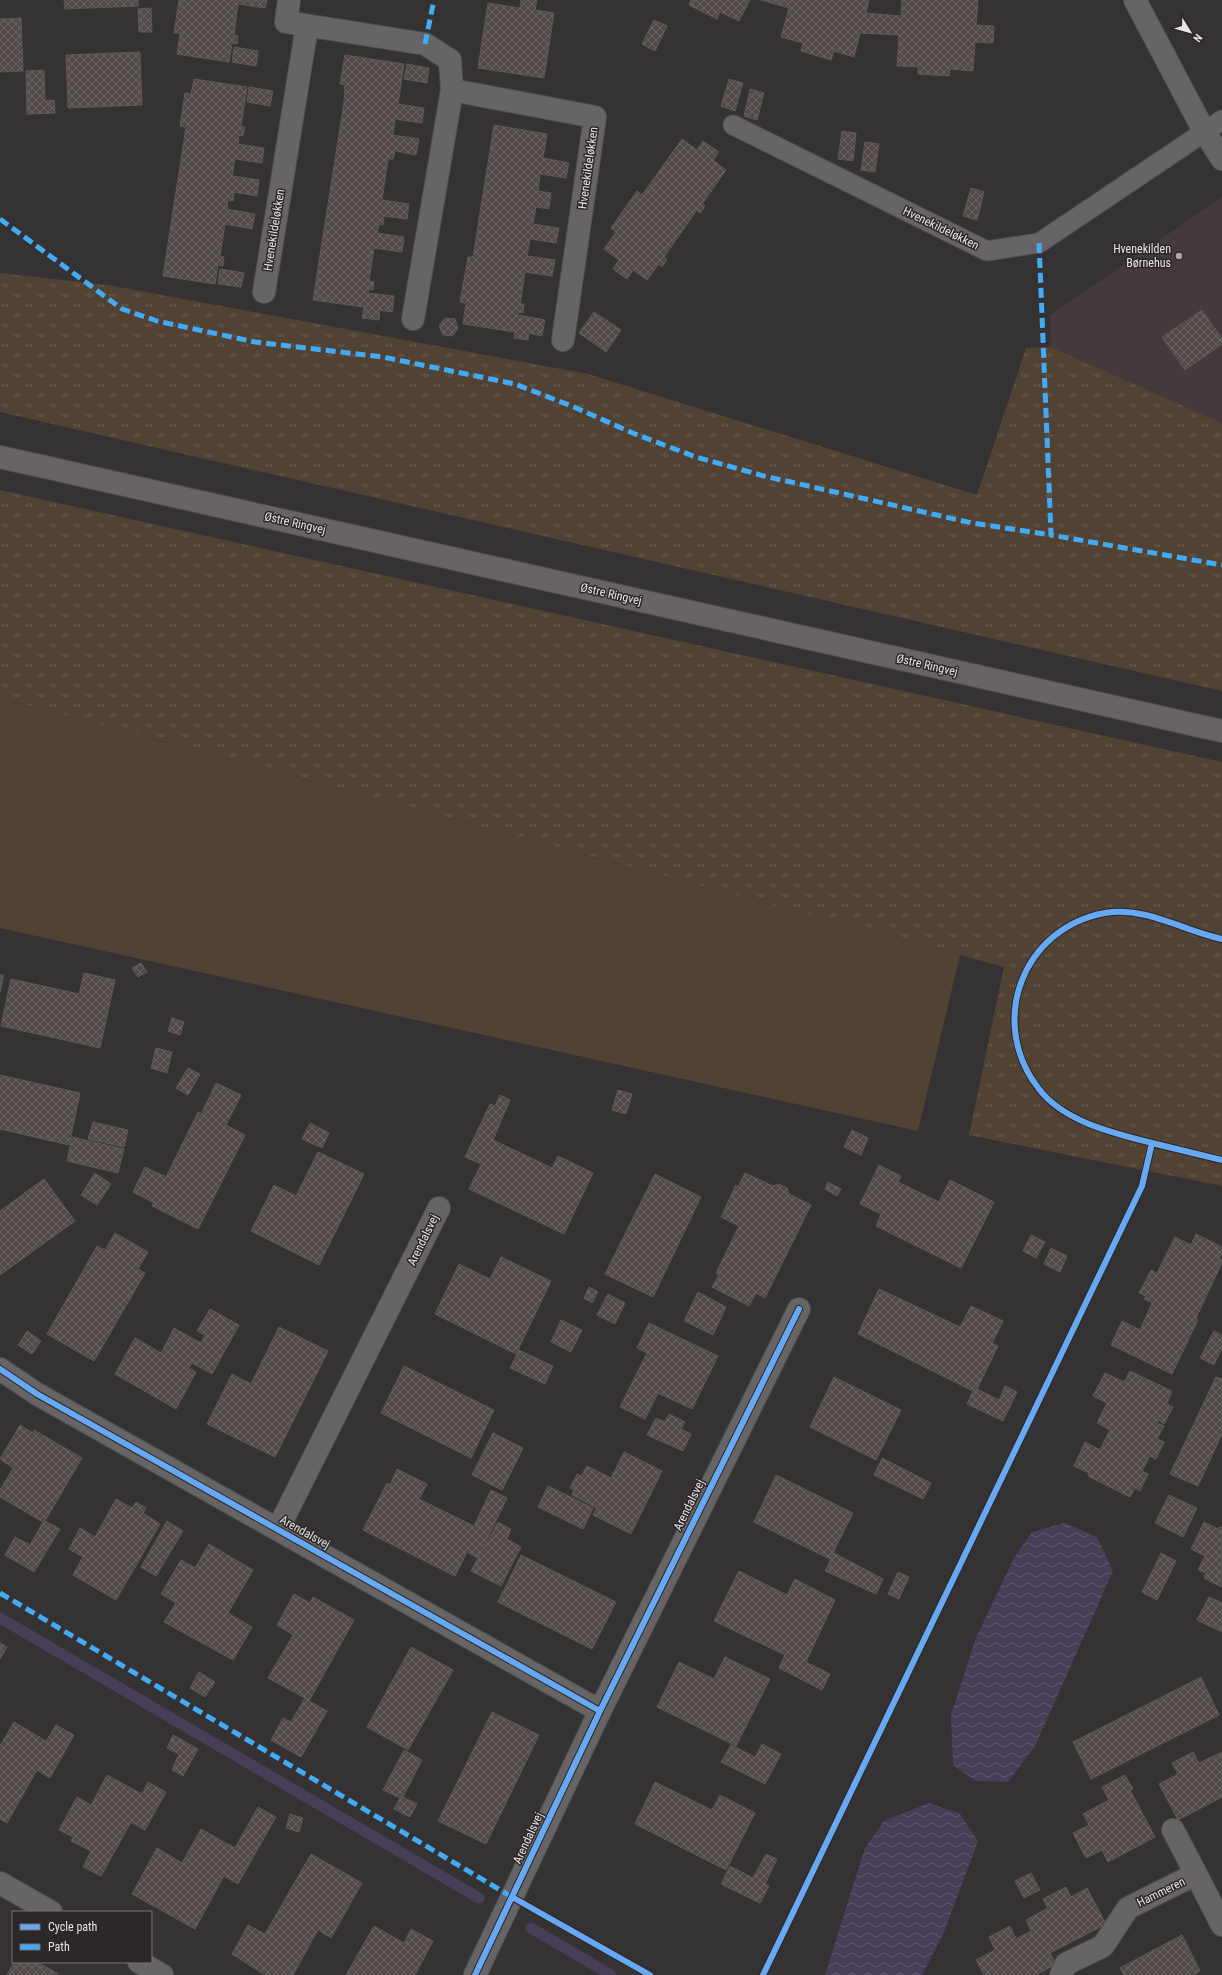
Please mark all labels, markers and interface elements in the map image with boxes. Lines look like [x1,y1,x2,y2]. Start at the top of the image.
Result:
north arrow [1170,12,1210,52]
text: N [1190,31,1205,45]
street label: Hvenekildeløkken [575,126,601,210]
street label: Hvenekildeløkken [261,188,287,272]
street label: Hvenekildeløkken [901,204,982,253]
place label: Hvenekilden Børnehus [1113,242,1171,270]
marker: Hvenekilden Børnehus [1174,251,1184,261]
street label: Østre Ringvej [263,509,327,537]
street label: Østre Ringvej [579,580,643,608]
street label: Østre Ringvej [895,651,959,679]
street label: Arendalsvej [405,1212,441,1268]
street label: Arendalsvej [671,1477,707,1533]
street label: Arendalsvej [277,1512,333,1552]
street label: Arendalsvej [510,1810,546,1866]
street label: Hammeren [1135,1874,1188,1910]
legend [12,1911,152,1963]
text: Cycle path [48,1920,98,1934]
text: Path [48,1940,70,1954]

